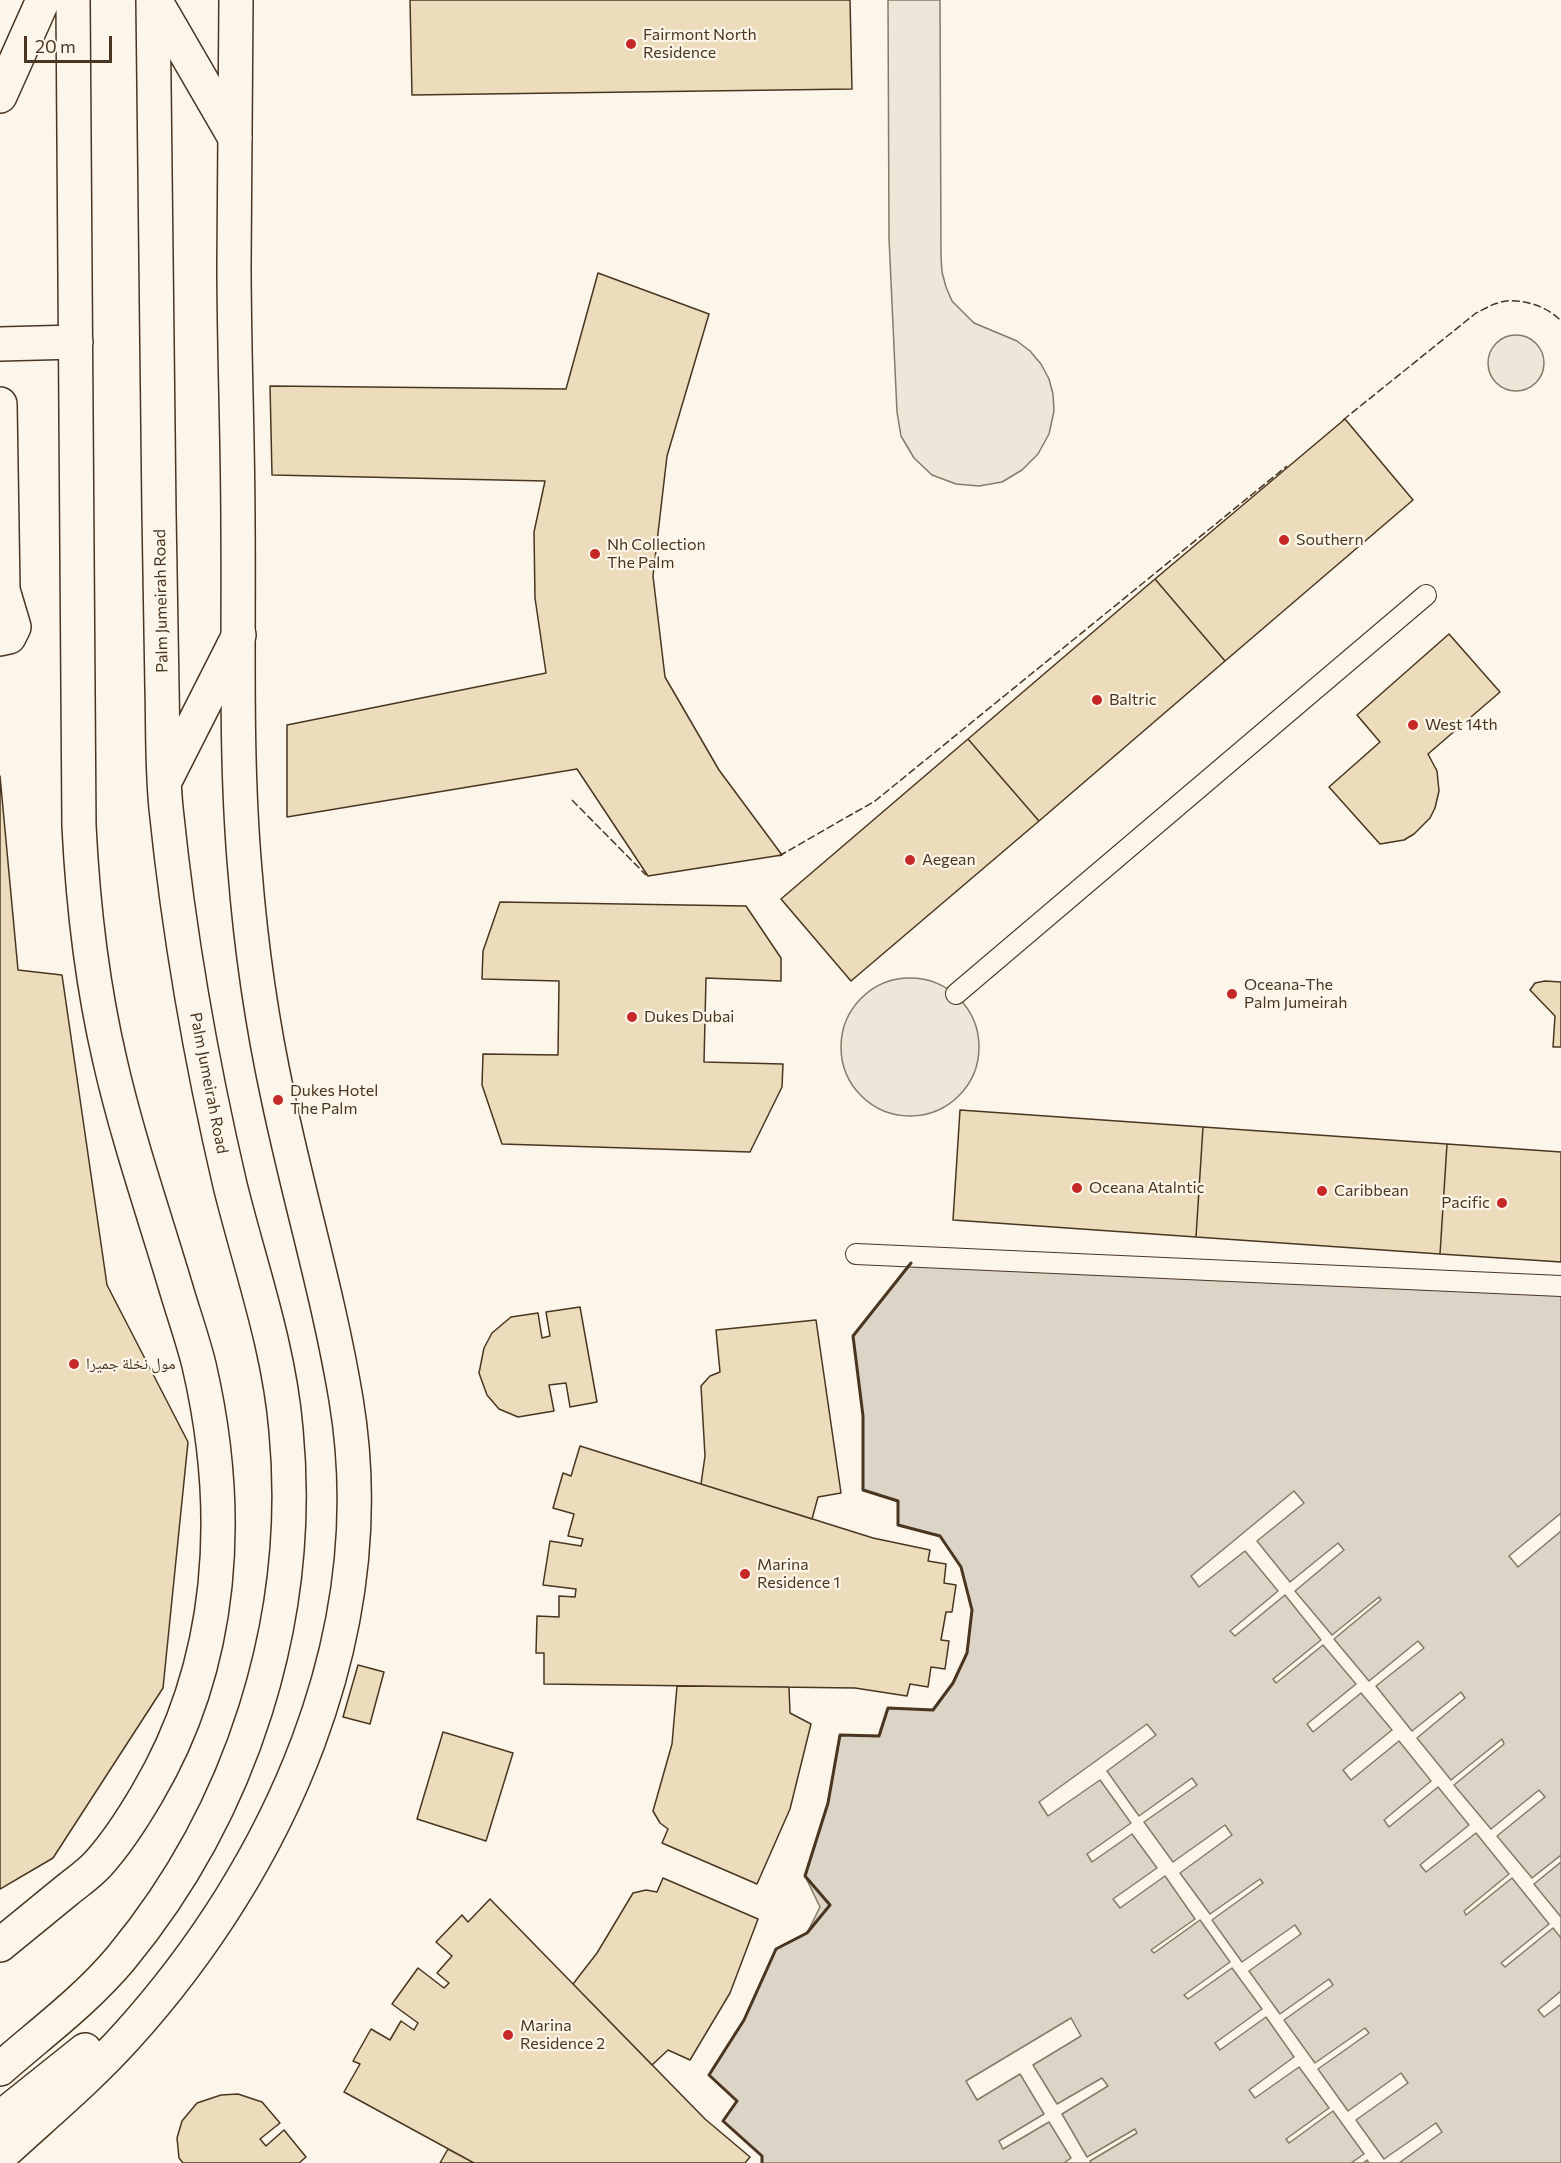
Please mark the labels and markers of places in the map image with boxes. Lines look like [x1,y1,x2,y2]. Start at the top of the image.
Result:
place label: Fairmont North Residence [643,25,757,63]
marker: Fairmont North Residence [624,37,638,51]
place label: Southern [1296,530,1364,550]
marker: Southern [1277,533,1291,547]
place label: Nh Collection The Palm [607,535,706,573]
marker: Nh Collection The Palm [588,547,602,561]
place label: Baltric [1109,690,1157,710]
marker: Baltric [1090,693,1104,707]
place label: West 14th [1425,715,1498,735]
marker: West 14th [1406,718,1420,732]
place label: Aegean [922,850,976,870]
marker: Aegean [903,853,917,867]
place label: Oceana-The Palm Jumeirah [1244,975,1347,1013]
marker: Oceana-The Palm Jumeirah [1225,987,1239,1001]
place label: Dukes Dubai [644,1007,734,1027]
marker: Dukes Dubai [625,1010,639,1024]
place label: Dukes Hotel The Palm [290,1081,378,1119]
marker: Dukes Hotel The Palm [271,1093,285,1107]
place label: Oceana Atalntic [1089,1178,1205,1198]
marker: Oceana Atalntic [1070,1181,1084,1195]
place label: Caribbean [1334,1181,1409,1201]
marker: Caribbean [1315,1184,1329,1198]
place label: Pacific [1441,1193,1490,1213]
marker: Pacific [1495,1196,1509,1210]
place label: مول نخلة جميرا [86,1354,175,1374]
marker: مول نخلة جميرا [67,1357,81,1371]
place label: Marina Residence 1 [757,1555,840,1593]
marker: Marina Residence 1 [738,1567,752,1581]
place label: Marina Residence 2 [520,2016,605,2054]
marker: Marina Residence 2 [501,2028,515,2042]

